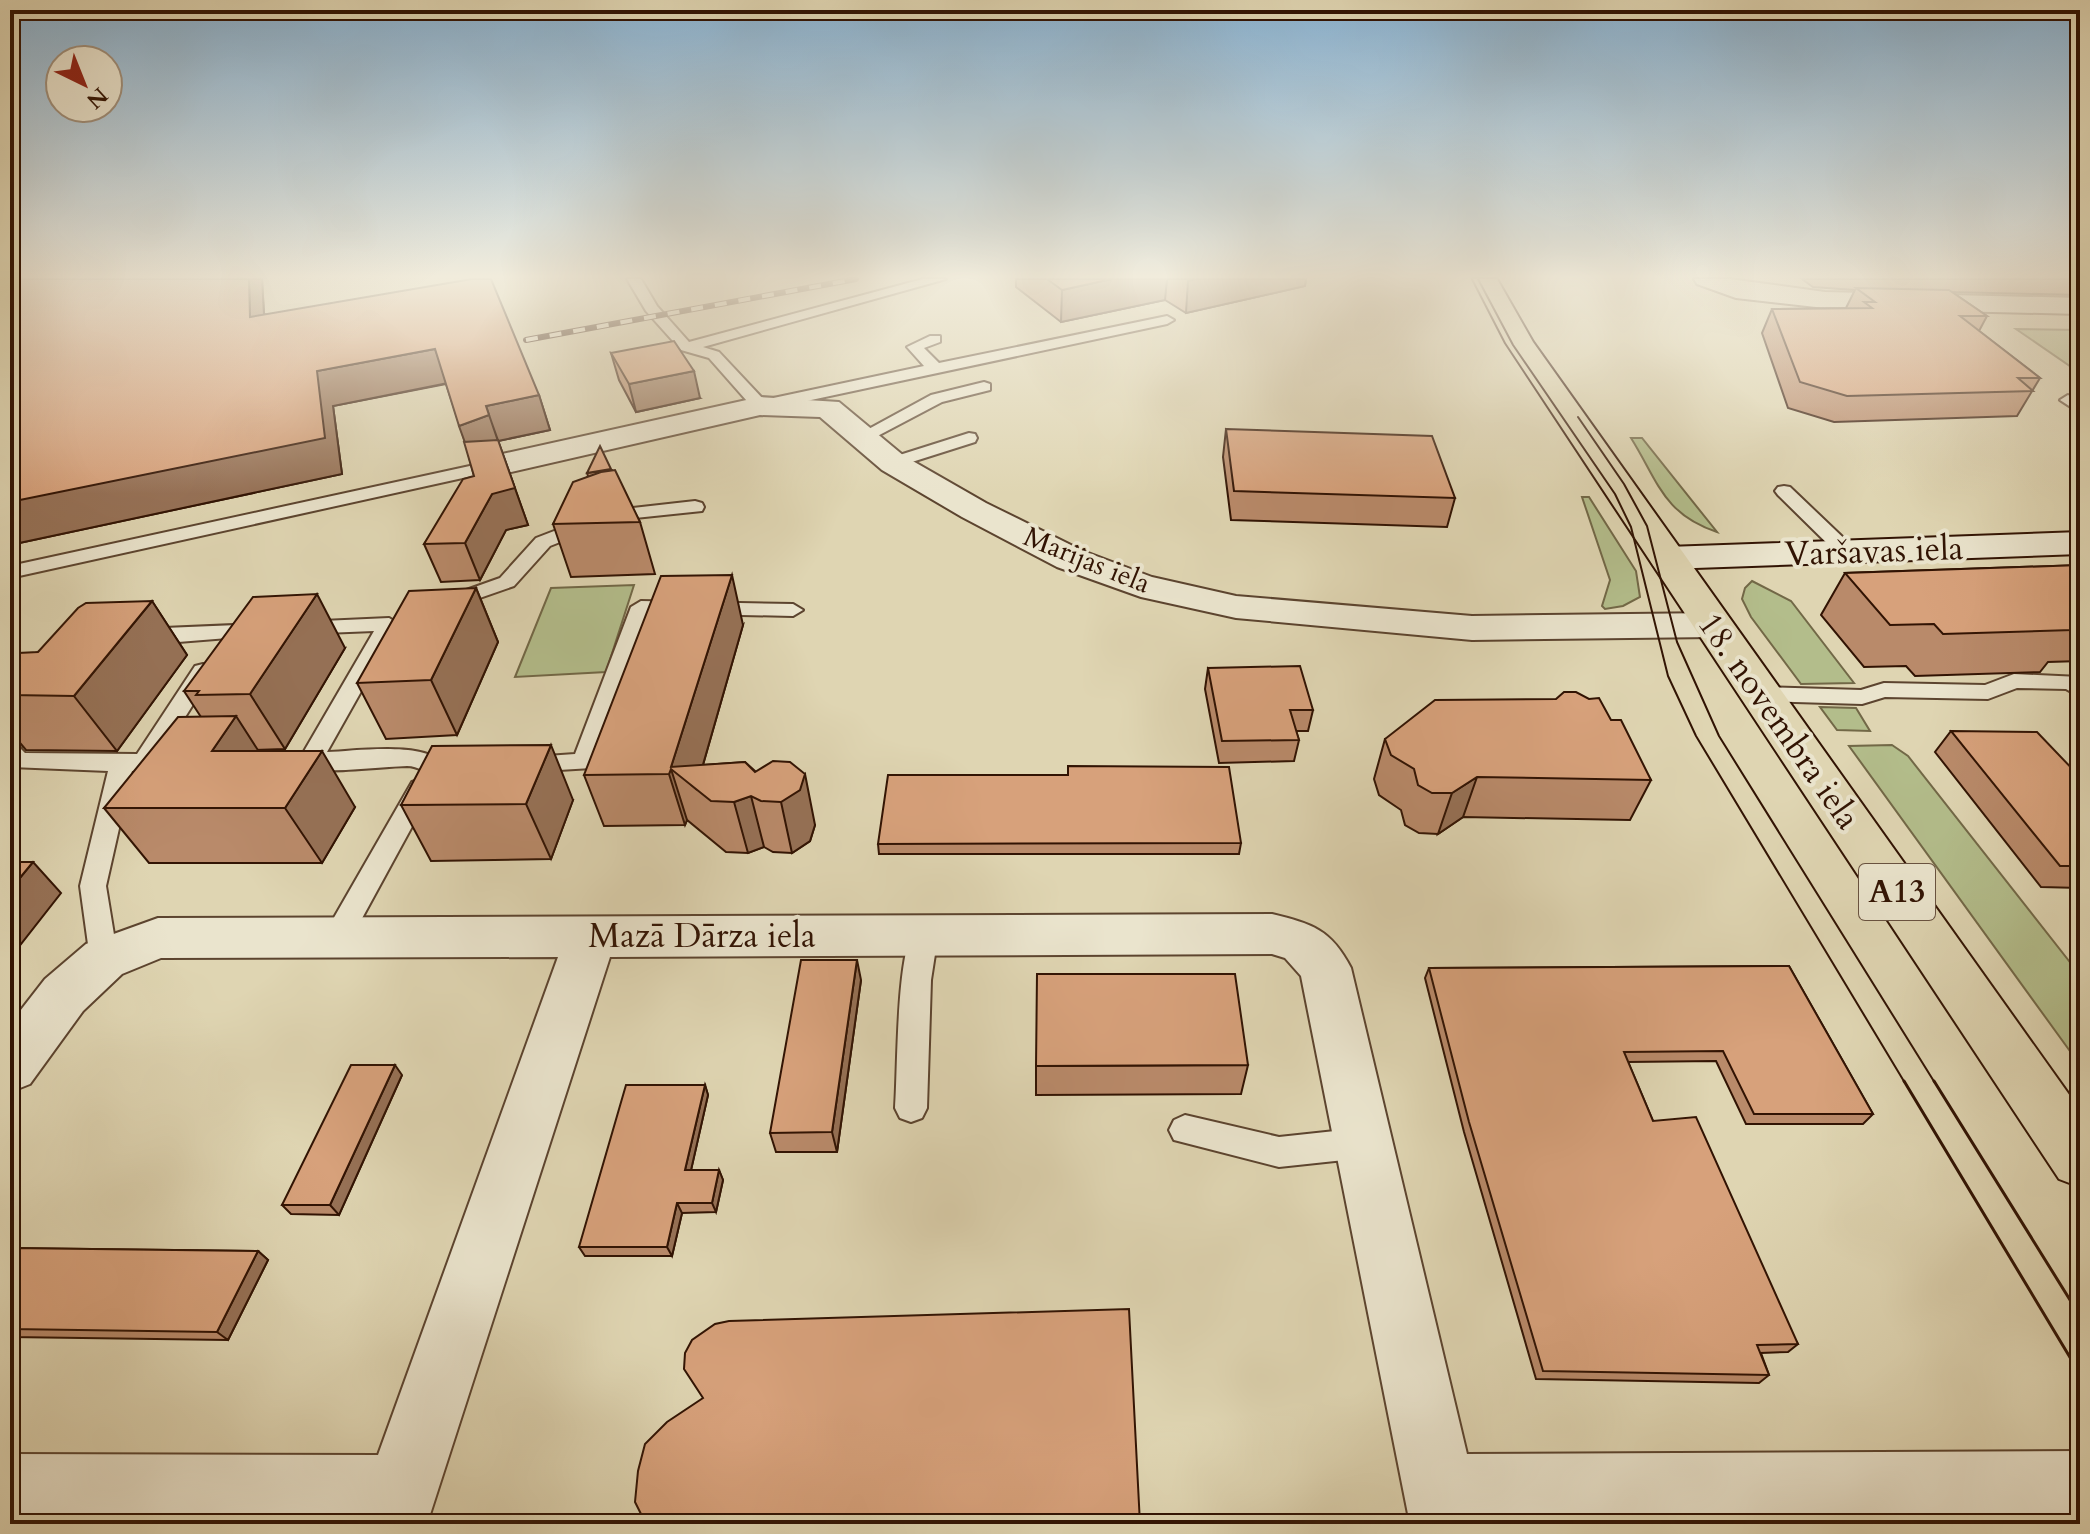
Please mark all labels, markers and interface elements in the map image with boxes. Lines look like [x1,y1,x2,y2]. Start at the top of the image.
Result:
north arrow [44,44,124,124]
text: N [80,80,114,115]
street label: Marijas iela [1018,517,1156,603]
street label: Varšavas iela [1784,525,1964,577]
street label: 18. novembra iela [1687,604,1871,839]
road number: A13 [1859,864,1935,920]
street label: Mazā Dārza iela [588,913,816,959]

